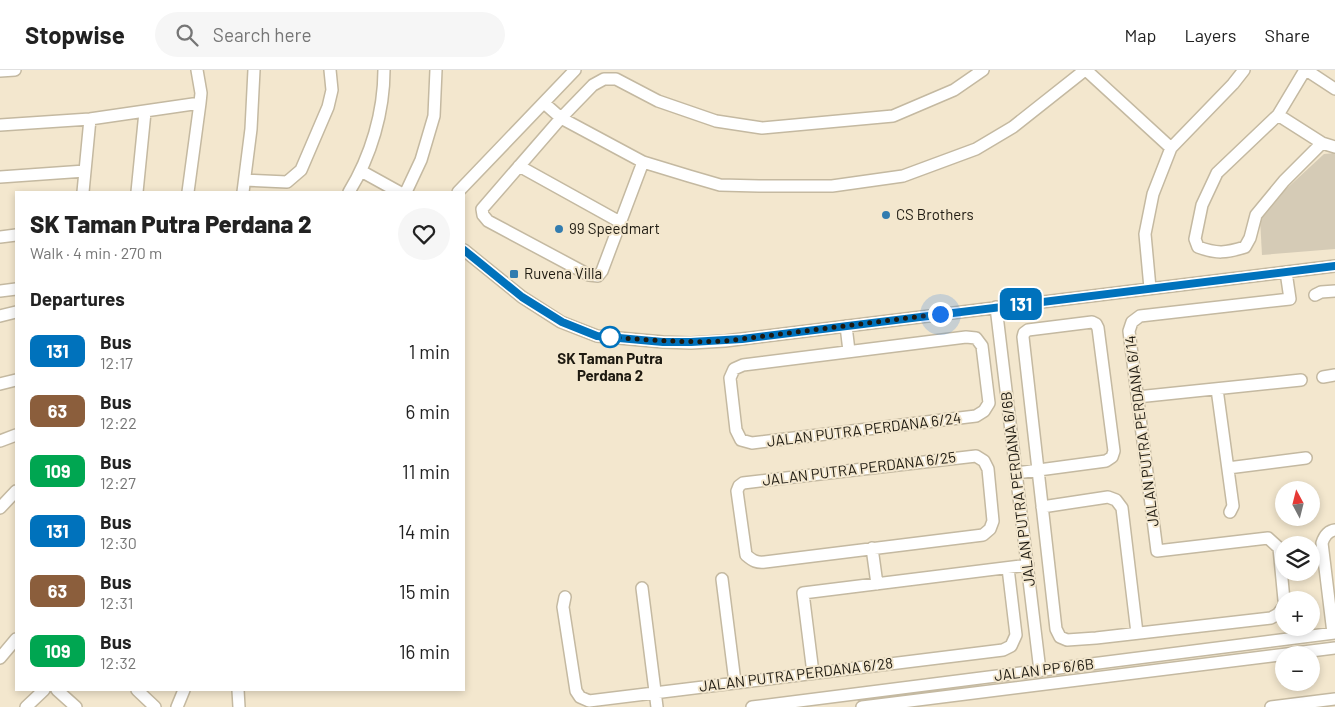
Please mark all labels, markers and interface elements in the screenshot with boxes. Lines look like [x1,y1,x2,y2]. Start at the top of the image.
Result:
search box [155,12,505,57]
text: Stopwise [25,20,125,49]
icon: search [173,21,201,49]
text: Search here [213,23,312,46]
text: Map [1124,24,1156,46]
text: Layers [1184,24,1237,46]
text: Share [1265,24,1310,46]
place label: CS Brothers [896,205,974,223]
button: heart [398,208,450,260]
text: SK Taman Putra Perdana 2 [30,209,312,238]
marker: CS Brothers [880,209,892,221]
place label: 99 Speedmart [569,219,660,237]
marker: 99 Speedmart [553,223,565,235]
text: Walk · 4 min · 270 m [30,243,162,262]
place label: Ruvena Villa [524,264,602,282]
marker: Ruvena Villa [508,268,520,280]
text: Departures [30,287,125,310]
line badge: 131 [992,288,1050,320]
text: 131 [1010,293,1032,315]
your location [928,302,953,327]
marker: SK Taman Putra Perdana 2 [599,326,621,348]
text: Bus [100,330,132,353]
street label: JALAN PUTRA PERDANA 6/14 [1120,334,1162,528]
text: 131 [46,340,69,362]
text: 1 min [409,340,450,363]
place label: SK Taman Putra Perdana 2 [557,349,663,384]
text: 12:17 [100,353,133,372]
text: Bus [100,390,132,413]
street label: JALAN PUTRA PERDANA 6/6B [996,391,1038,588]
text: 63 [48,400,67,422]
text: 6 min [406,400,450,423]
street label: JALAN PUTRA PERDANA 6/24 [766,408,962,450]
text: 12:22 [100,413,137,432]
street label: JALAN PUTRA PERDANA 6/25 [761,447,957,489]
text: Bus [100,450,132,473]
text: 109 [44,460,71,482]
text: 11 min [402,460,450,483]
text: 12:27 [100,473,136,492]
north arrow [1275,481,1320,526]
map controls [1275,481,1320,691]
text: Bus [100,510,132,533]
text: 131 [46,520,69,542]
text: 14 min [398,520,450,543]
text: 12:30 [100,533,137,552]
button: layers [1275,536,1320,581]
text: Bus [100,570,132,593]
text: 63 [48,580,67,602]
text: 15 min [399,580,450,603]
button: + [1275,591,1320,636]
text: 12:31 [100,593,133,612]
text: Bus [100,630,132,653]
text: 109 [44,640,71,662]
text: 16 min [399,640,450,663]
button: − [1275,646,1320,691]
text: 12:32 [100,653,136,672]
street label: JALAN PUTRA PERDANA 6/28 [698,653,894,695]
street label: JALAN PP 6/6B [993,654,1095,684]

